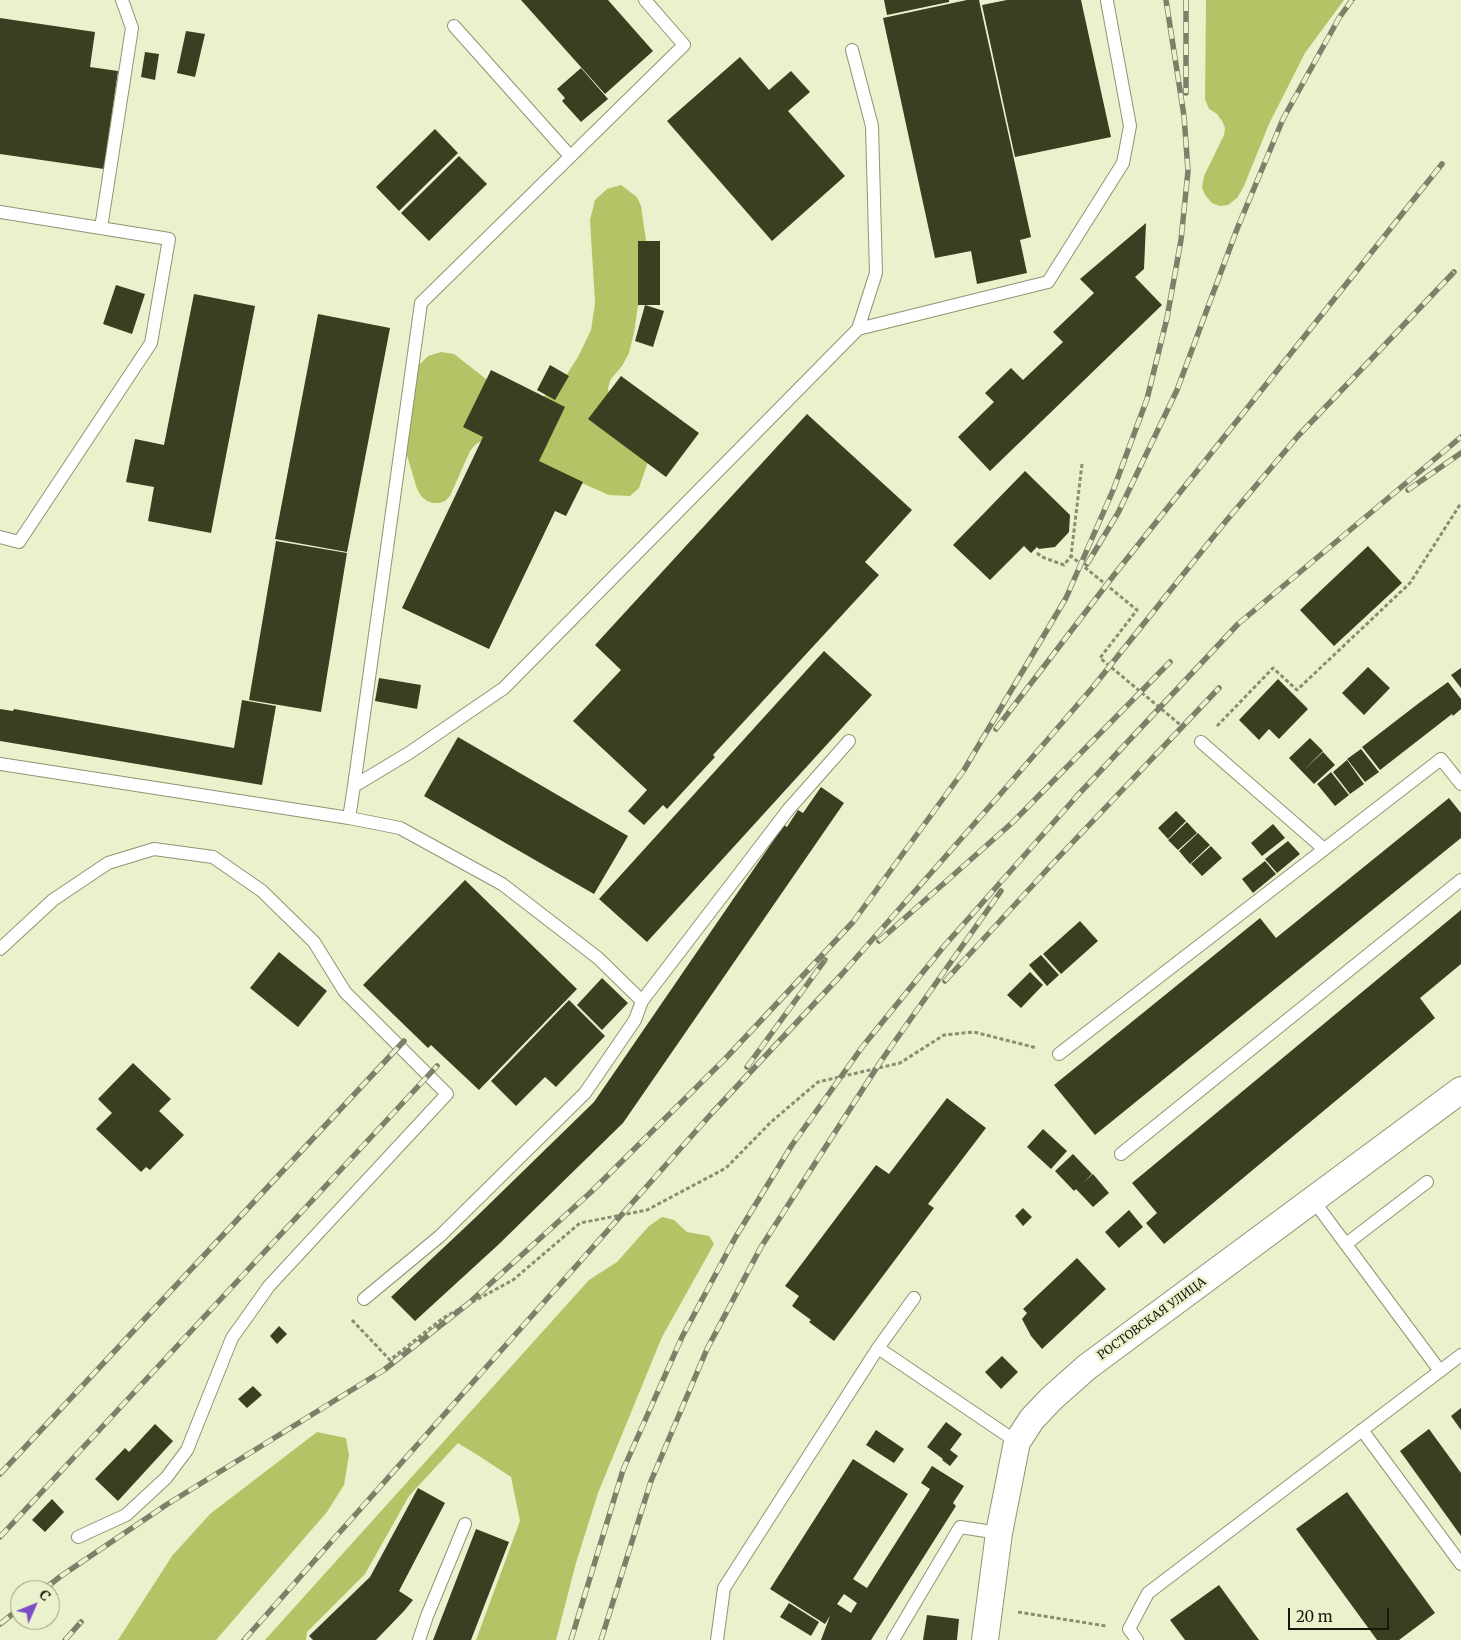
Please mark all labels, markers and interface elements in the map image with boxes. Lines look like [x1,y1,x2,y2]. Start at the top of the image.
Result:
street label: РОСТОВСКАЯ УЛИЦА [1095,1275,1209,1363]
north arrow [10,1580,60,1630]
text: С [35,1586,55,1605]
scale bar [1291,1598,1392,1630]
text: 20 m [1296,1607,1333,1626]

